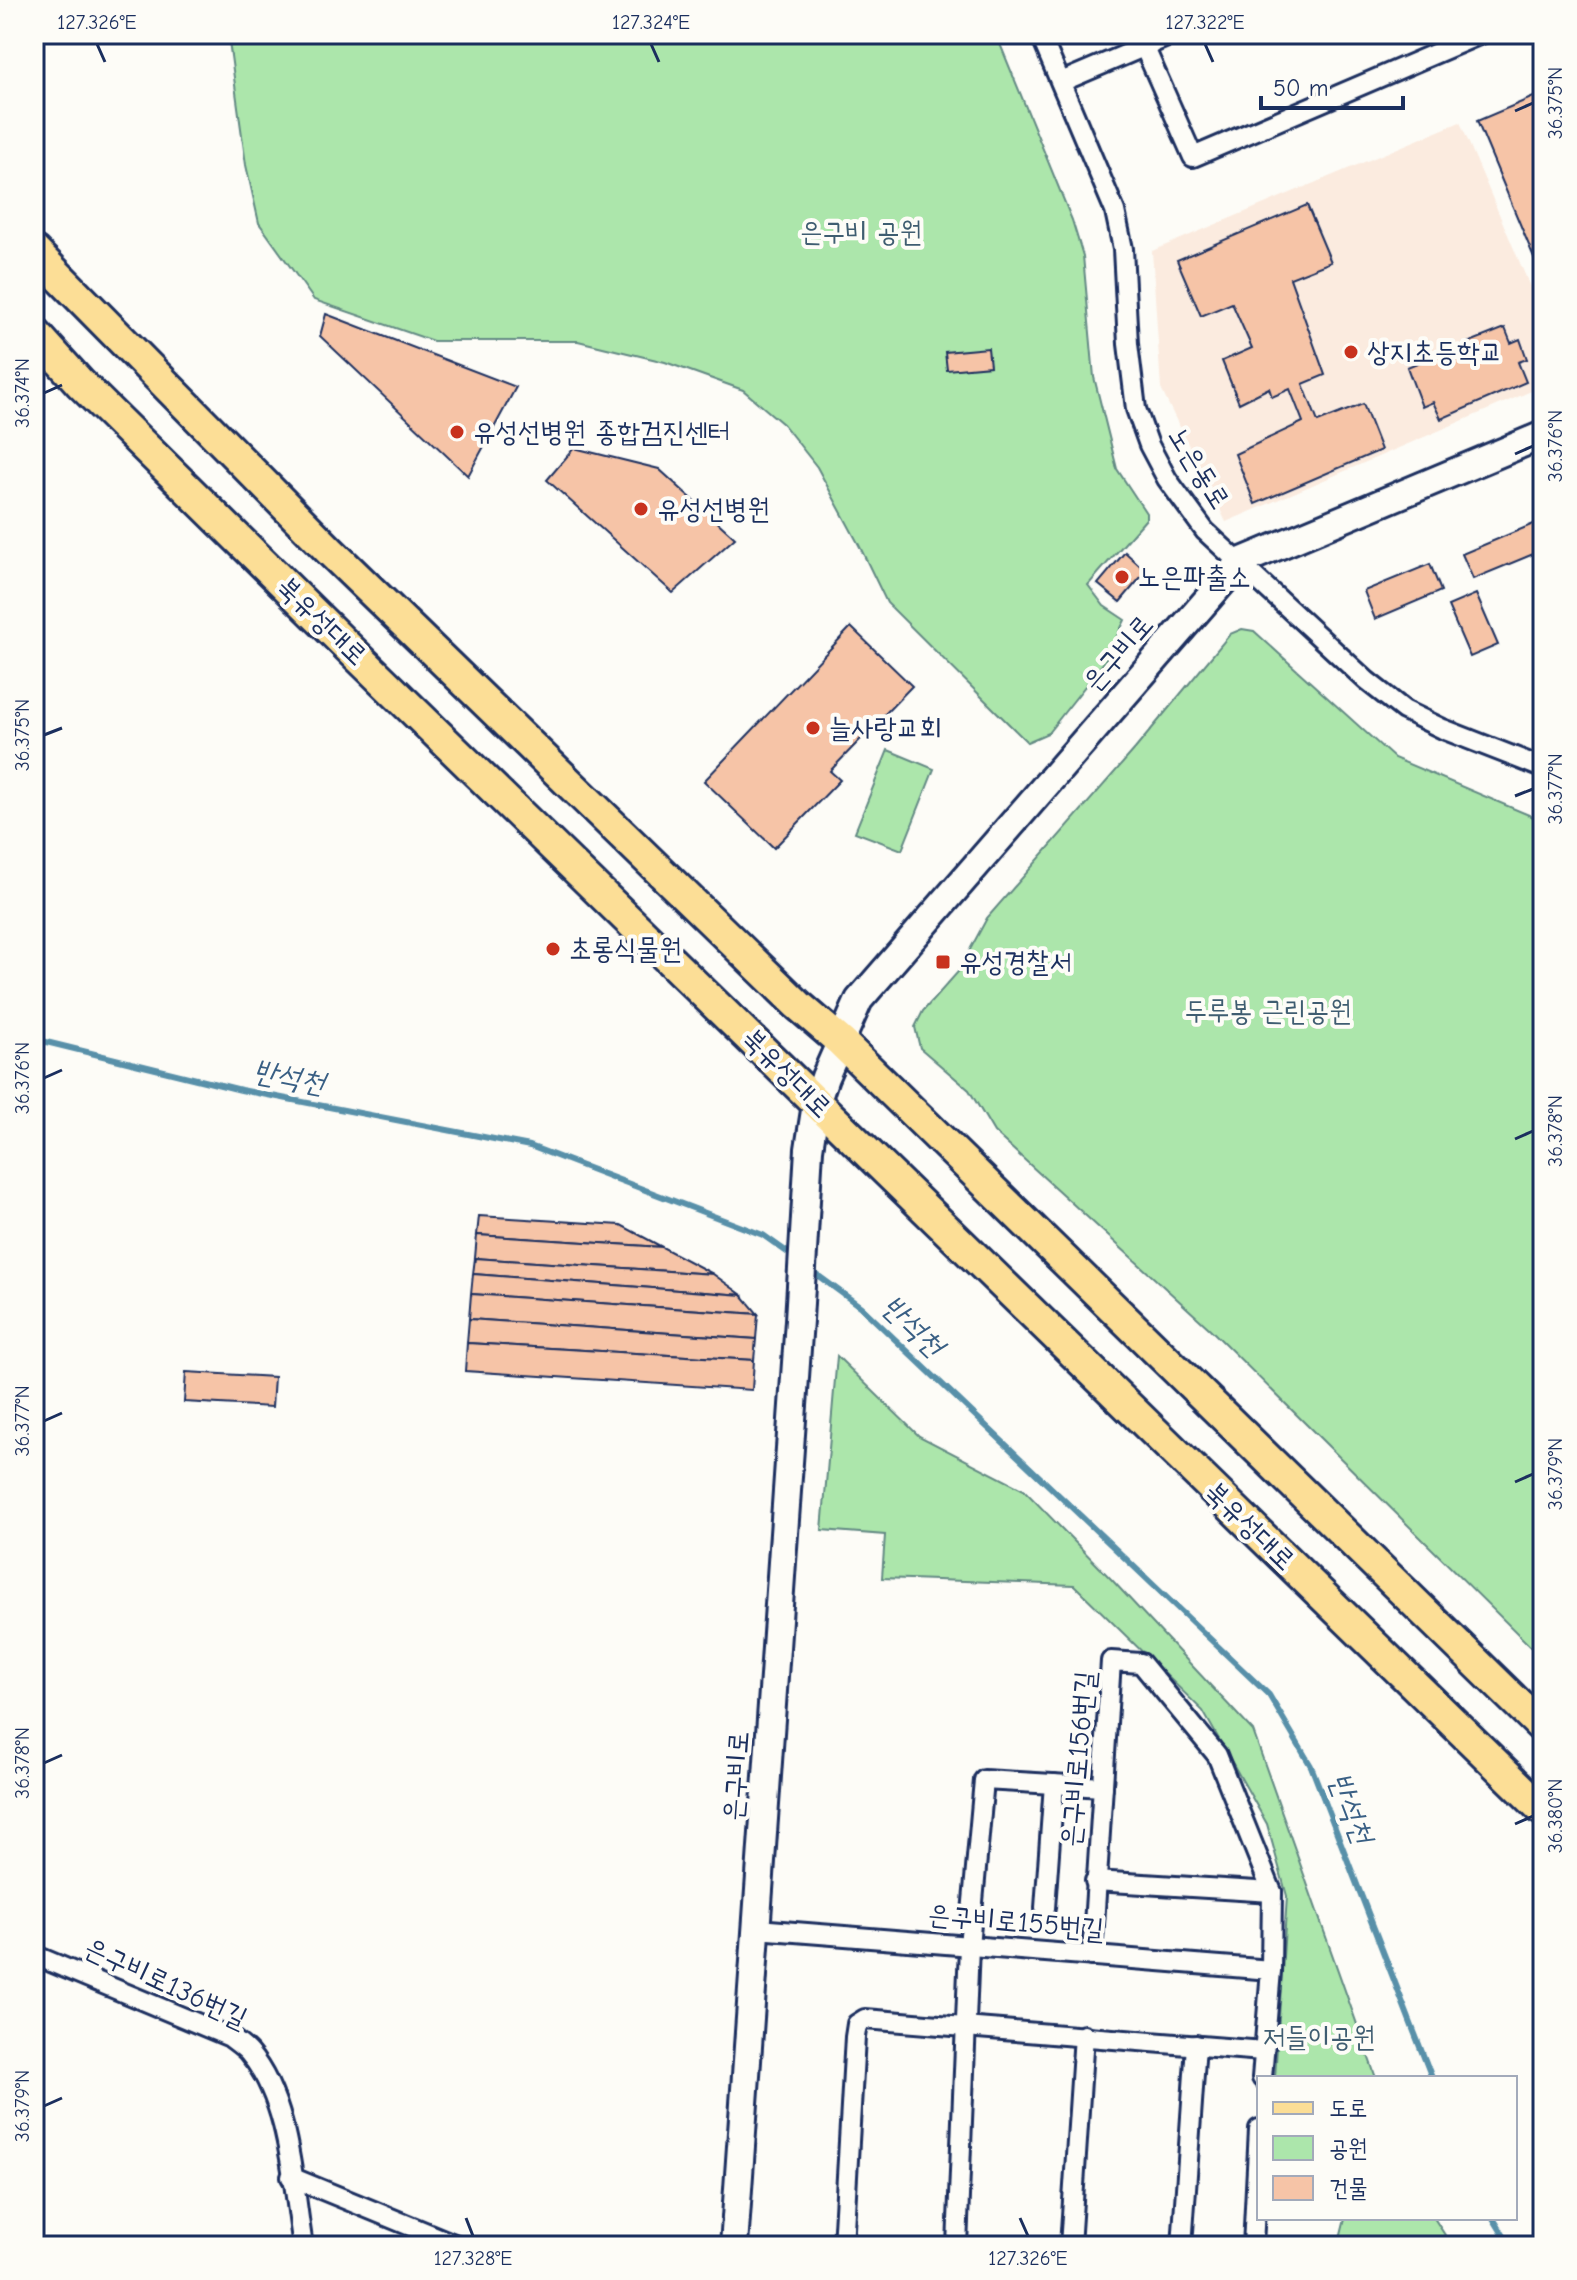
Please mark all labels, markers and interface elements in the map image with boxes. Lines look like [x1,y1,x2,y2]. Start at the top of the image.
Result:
text: 127.326°E [57,11,137,34]
text: 127.324°E [612,11,690,34]
text: 127.322°E [1166,11,1244,34]
scale bar [1261,60,1403,110]
text: 36.375°N [1544,67,1567,139]
text: 50 m [1273,74,1329,102]
park label: 은구비 공원 [800,216,922,248]
place label: 상지초등학교 [1367,336,1502,368]
marker: 상지초등학교 [1342,343,1360,361]
text: 36.374°N [11,358,34,428]
text: 36.376°N [1544,410,1567,482]
place label: 유성선병원 종합검진센터 [473,416,730,448]
street label: 노은동로 [1162,421,1236,515]
marker: 유성선병원 종합검진센터 [448,423,466,441]
place label: 유성선병원 [657,493,770,525]
marker: 유성선병원 [632,500,650,518]
place label: 노은파출소 [1138,561,1251,593]
marker: 노은파출소 [1113,568,1131,586]
street label: 북유성대로 [270,570,374,672]
street label: 은구비로 [1076,608,1160,698]
text: 36.375°N [11,699,34,771]
place label: 늘사랑교회 [829,712,942,744]
marker: 늘사랑교회 [804,719,822,737]
text: 36.377°N [1544,753,1567,825]
place label: 초롱식물원 [569,933,682,965]
marker: 초롱식물원 [544,940,562,958]
place label: 유성경찰서 [959,946,1072,978]
marker: 유성경찰서 [934,953,952,971]
park label: 두루봉 근린공원 [1184,995,1352,1027]
street label: 북유성대로 [736,1022,838,1124]
text: 36.376°N [11,1042,34,1114]
water label: 반석천 [250,1053,331,1102]
text: 36.378°N [1544,1095,1567,1167]
water label: 반석천 [875,1288,953,1366]
text: 36.377°N [11,1385,34,1457]
text: 36.379°N [1544,1438,1567,1510]
street label: 북유성대로 [1198,1475,1302,1577]
street label: 은구비로156번길 [1054,1670,1102,1848]
text: 36.378°N [11,1727,34,1799]
street label: 은구비로 [717,1730,755,1822]
water label: 반석천 [1322,1768,1381,1851]
text: 36.380°N [1544,1779,1567,1853]
street label: 은구비로155번길 [927,1898,1105,1946]
street label: 은구비로136번길 [80,1931,252,2035]
park label: 저들이공원 [1263,2021,1375,2053]
text: 36.379°N [11,2070,34,2142]
legend [1257,2076,1517,2220]
text: 도로 [1329,2094,1368,2122]
text: 공원 [1329,2134,1368,2162]
text: 건물 [1329,2174,1368,2202]
text: 127.328°E [434,2247,512,2270]
text: 127.326°E [988,2247,1068,2270]

